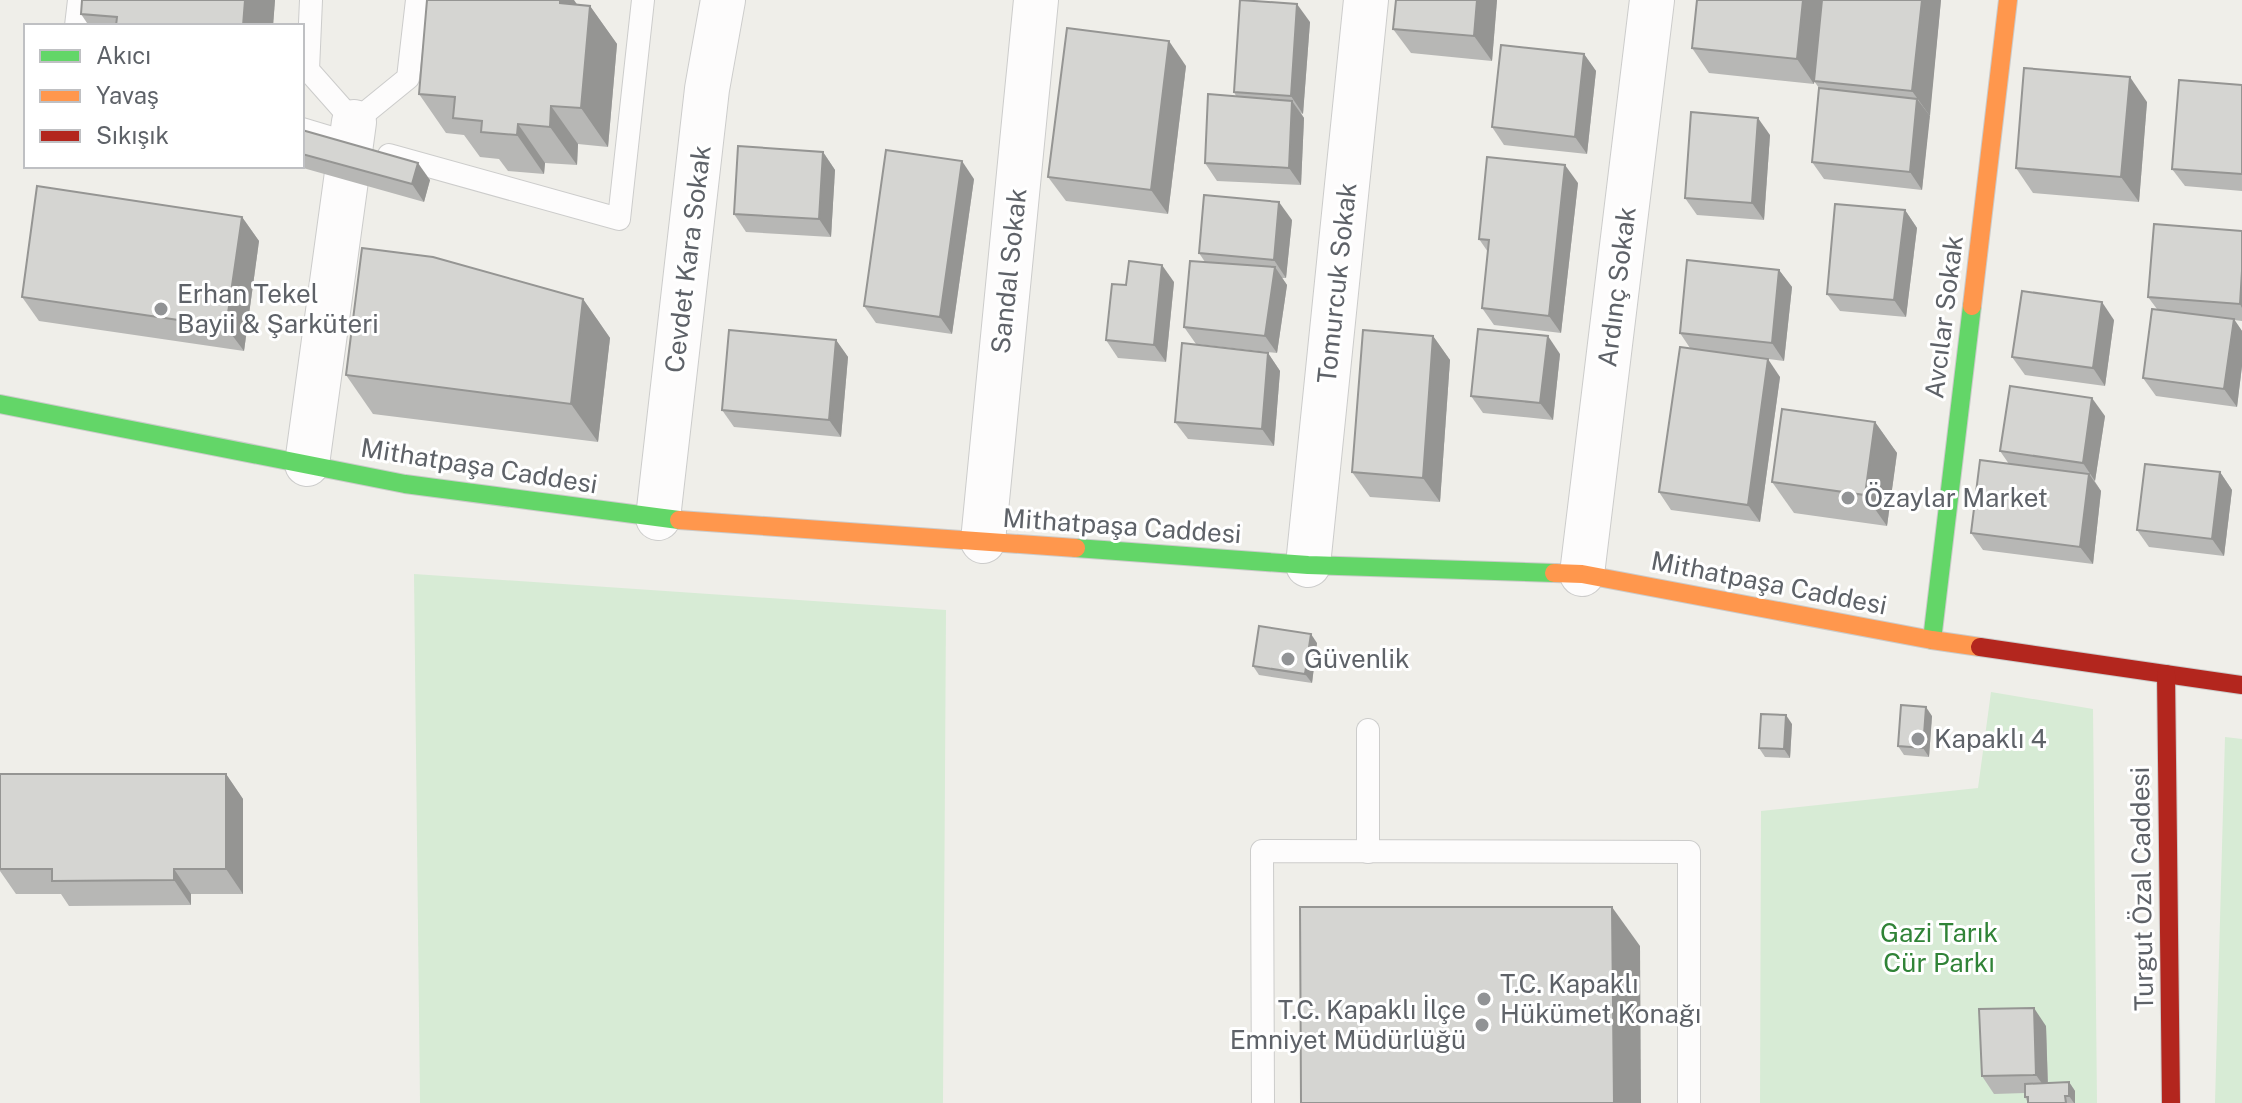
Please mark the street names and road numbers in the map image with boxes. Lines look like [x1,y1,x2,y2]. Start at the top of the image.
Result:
street label: Cevdet Kara Sokak [658,143,717,374]
street label: Tomurcuk Sokak [1311,181,1362,385]
street label: Sandal Sokak [984,187,1033,355]
street label: Ardınç Sokak [1591,205,1642,369]
street label: Avcılar Sokak [1918,234,1969,400]
street label: Mithatpaşa Caddesi [358,431,600,500]
street label: Mithatpaşa Caddesi [1002,502,1242,549]
street label: Mithatpaşa Caddesi [1649,544,1889,621]
street label: Turgut Özal Caddesi [2124,767,2159,1011]

